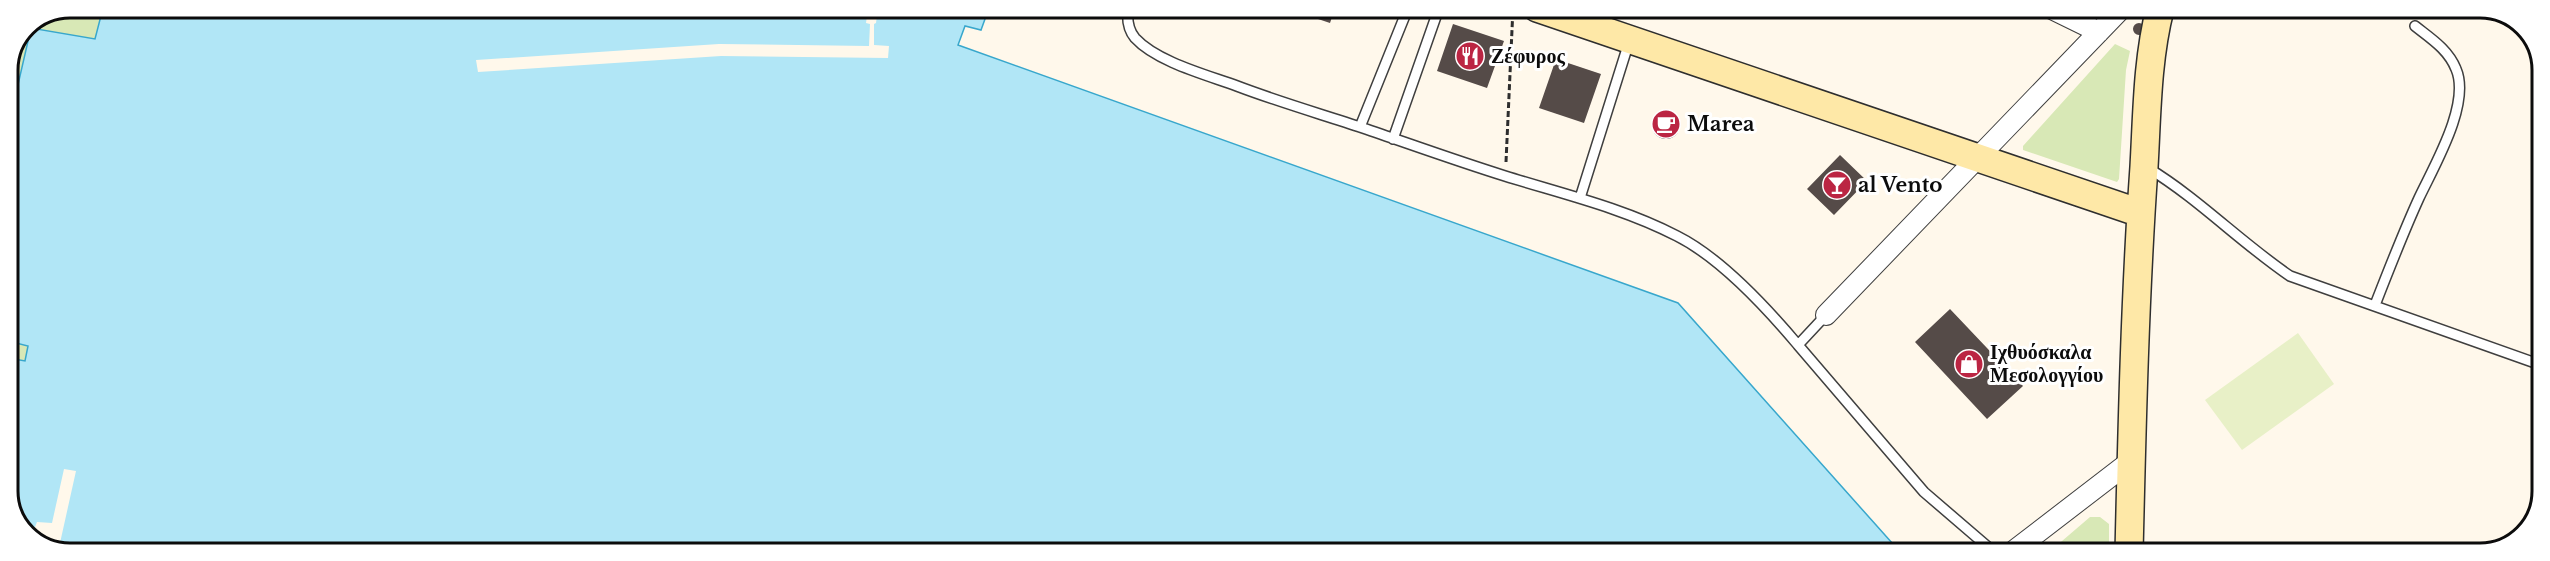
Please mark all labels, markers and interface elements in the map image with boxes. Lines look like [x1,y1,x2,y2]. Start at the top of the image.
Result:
restaurant icon: Ζέφυρος [1454,40,1486,72]
place label: Ζέφυρος [1491,44,1565,68]
cafe icon: Marea [1650,108,1682,140]
place label: Marea [1687,112,1755,136]
bar icon: al Vento [1821,169,1853,201]
place label: al Vento [1858,173,1943,197]
place label: Ιχθυόσκαλα Μεσολογγίου [1990,340,2103,387]
shop icon: Ιχθυόσκαλα Μεσολογγίου [1953,348,1985,380]

